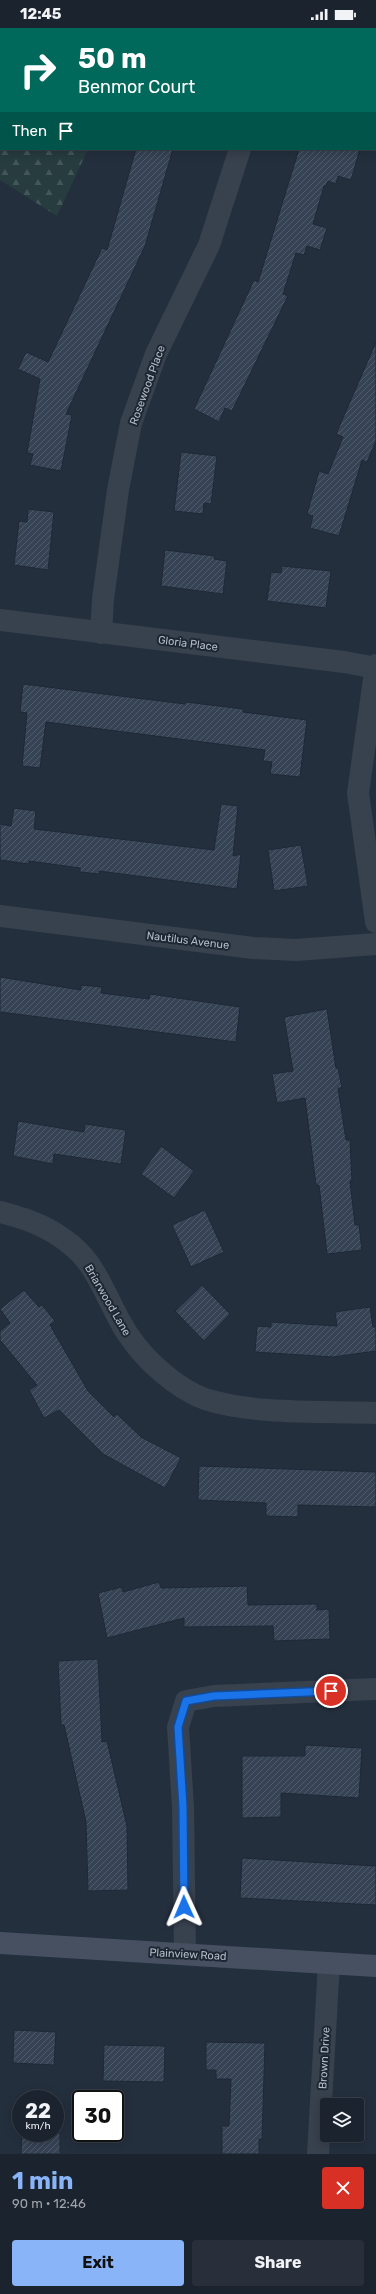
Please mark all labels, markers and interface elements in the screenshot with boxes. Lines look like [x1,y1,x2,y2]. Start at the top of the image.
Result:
text: 12:45 [20,5,62,23]
text: 50 m [78,42,147,75]
icon: right [12,44,64,96]
text: Benmor Court [78,76,195,98]
icon: arrive [55,120,77,142]
text: Then [12,122,47,140]
street label: Rosewood Place [127,344,168,427]
street label: Gloria Place [157,633,219,654]
street label: Nautilus Avenue [146,929,230,952]
street label: Briarwood Lane [82,1262,133,1338]
pin [314,1674,348,1708]
icon: arrive [320,1680,342,1702]
position arrow [163,1886,205,1928]
street label: Plainview Road [149,1946,227,1963]
street label: Brown Drive [316,2027,333,2089]
speed limit sign: 30 [72,2090,124,2142]
map controls [320,2098,364,2142]
button: layers [320,2098,364,2142]
text: 22 [25,2099,51,2123]
text: km/h [26,2120,50,2132]
text: 1 min [12,2167,73,2195]
button: close [322,2167,364,2209]
text: 90 m · 12:46 [12,2196,86,2211]
button: Exit [12,2240,184,2286]
button: Share [192,2240,364,2286]

